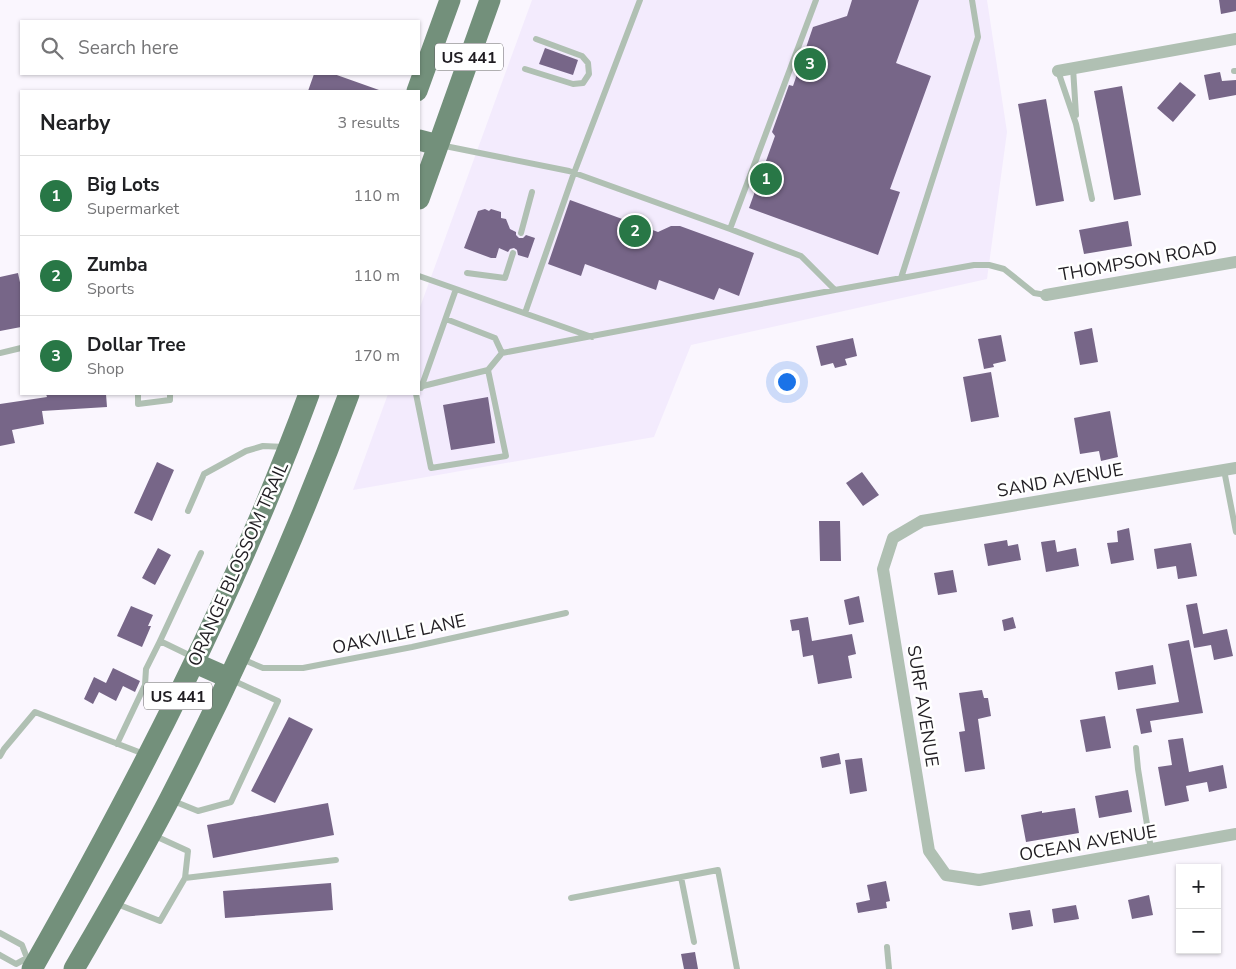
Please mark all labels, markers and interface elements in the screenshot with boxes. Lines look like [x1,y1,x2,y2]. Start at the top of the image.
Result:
search box [20,20,420,75]
icon: search [38,34,66,62]
text: Search here [78,35,179,61]
road number: US 441 [435,44,503,70]
pin: 3 [794,45,826,83]
text: Nearby [40,109,110,137]
text: 3 results [338,112,400,134]
pin: 1 [750,160,782,198]
text: Big Lots [87,172,160,198]
text: 1 [51,185,61,207]
text: 110 m [353,185,400,207]
text: Supermarket [87,198,179,220]
pin: 2 [619,212,651,250]
street label: THOMPSON ROAD [1057,235,1219,287]
text: Zumba [87,252,148,278]
text: 2 [51,265,61,287]
text: 110 m [353,265,400,287]
text: Sports [87,278,135,300]
text: Dollar Tree [87,332,186,358]
text: 3 [51,345,61,367]
text: 170 m [353,345,400,367]
text: Shop [87,358,124,380]
your location [774,369,800,395]
street label: SAND AVENUE [995,457,1125,503]
street label: ORANGE BLOSSOM TRAIL [182,458,294,670]
street label: OAKVILLE LANE [330,608,468,660]
street label: SURF AVENUE [902,644,944,768]
road number: US 441 [144,682,212,709]
street label: OCEAN AVENUE [1017,819,1159,867]
map controls [1176,864,1221,954]
button: + [1176,864,1221,909]
button: − [1176,909,1221,954]

